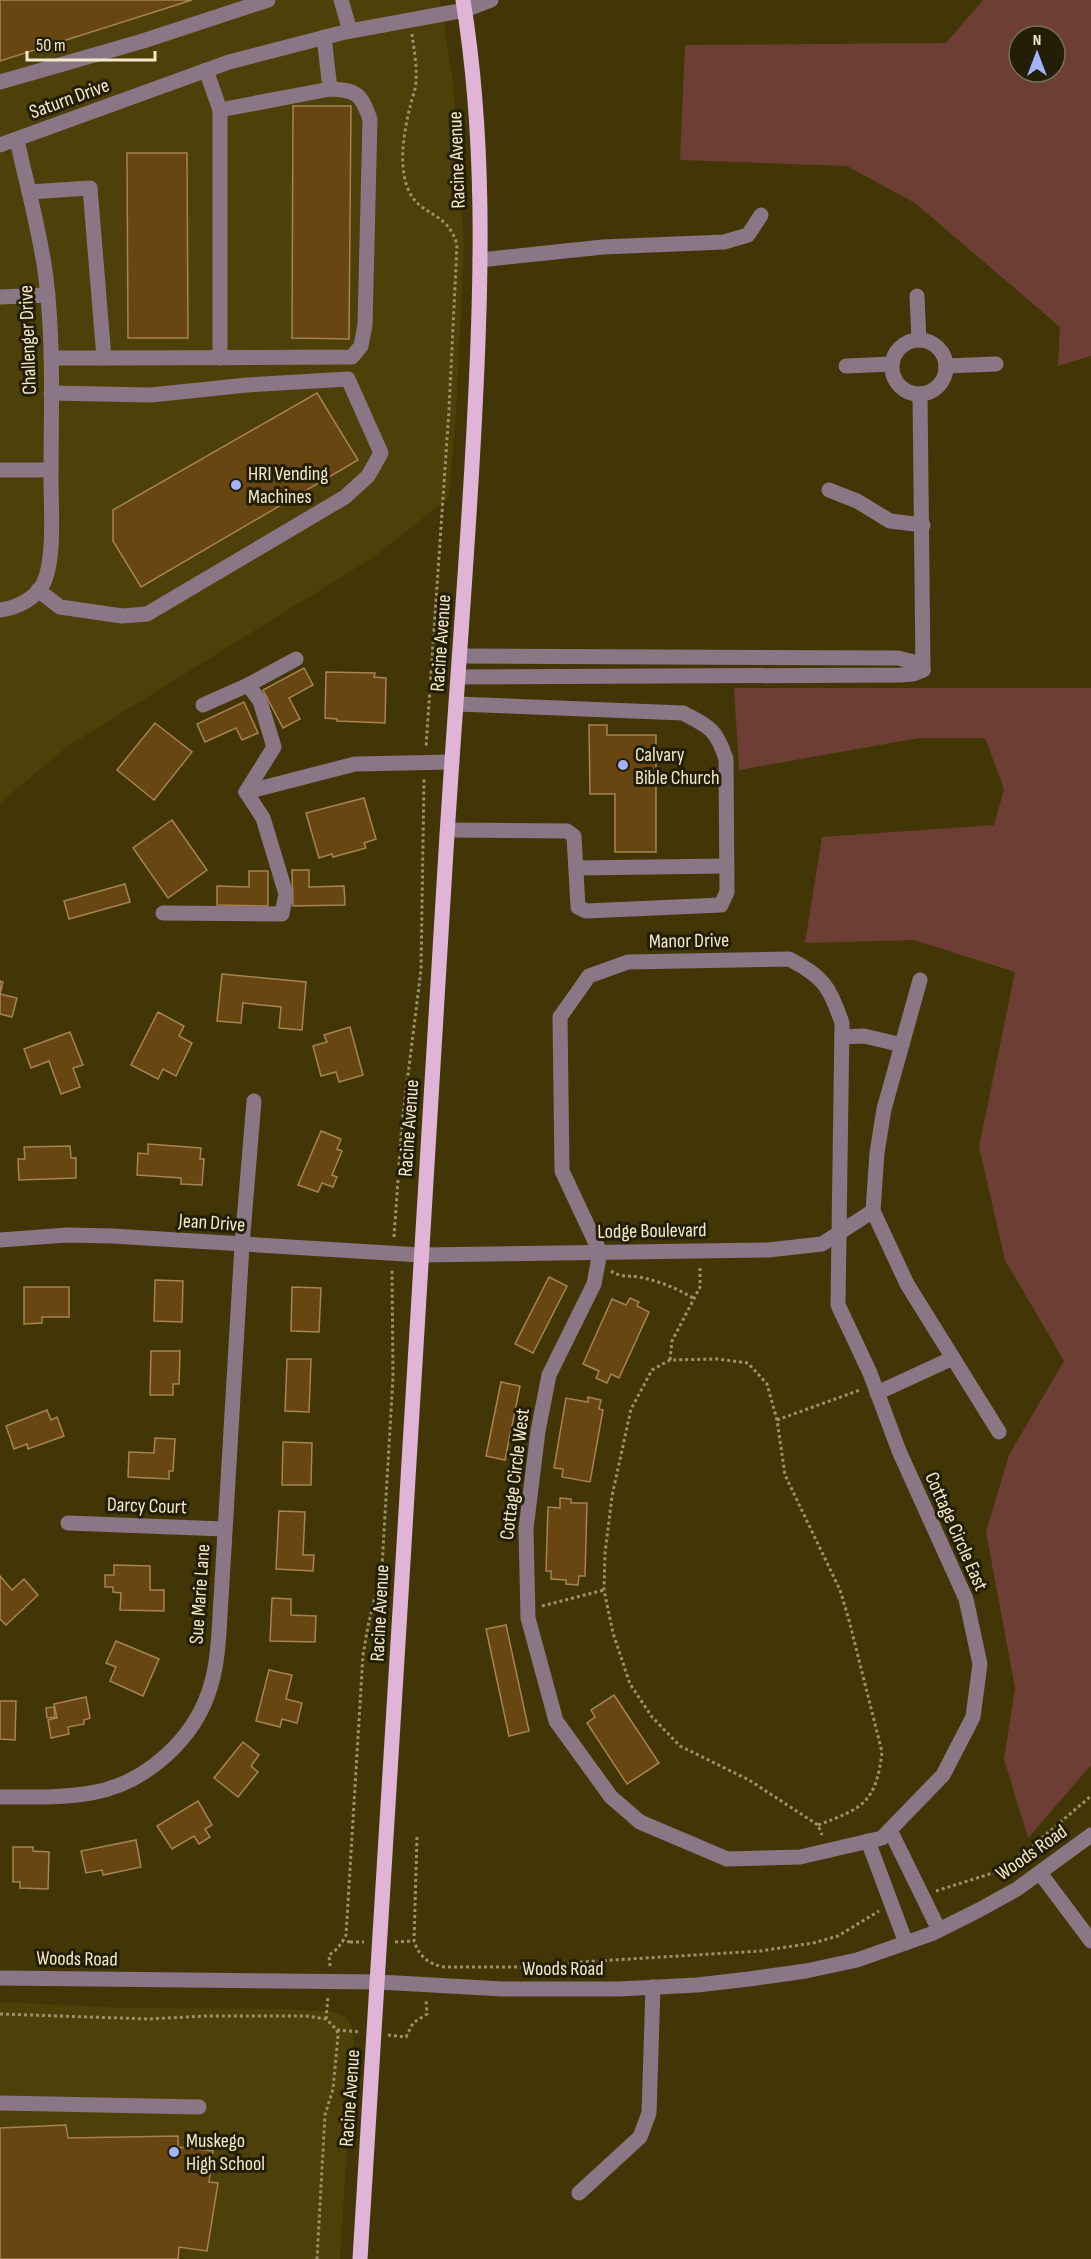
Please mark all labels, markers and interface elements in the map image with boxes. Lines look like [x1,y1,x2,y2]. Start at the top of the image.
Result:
scale bar [27,24,154,62]
north arrow [1007,24,1067,84]
text: N [1033,31,1041,50]
text: 50 m [36,35,66,56]
street label: Saturn Drive [26,73,113,124]
street label: Racine Avenue [443,111,471,209]
street label: Challenger Drive [14,285,42,395]
place label: HRI Vending Machines [248,462,328,509]
marker: HRI Vending Machines [229,478,243,492]
street label: Racine Avenue [426,594,456,692]
place label: Calvary Bible Church [635,743,719,790]
marker: Calvary Bible Church [616,758,630,772]
street label: Manor Drive [649,928,729,954]
street label: Racine Avenue [394,1079,424,1177]
street label: Jean Drive [177,1209,246,1237]
street label: Lodge Boulevard [597,1218,707,1244]
street label: Cottage Circle West [495,1407,535,1541]
street label: Cottage Circle East [919,1468,993,1594]
street label: Darcy Court [107,1493,187,1519]
street label: Sue Marie Lane [185,1543,215,1645]
street label: Racine Avenue [365,1564,395,1662]
street label: Woods Road [991,1820,1072,1886]
street label: Woods Road [36,1946,118,1972]
street label: Woods Road [522,1957,604,1981]
street label: Racine Avenue [335,2049,365,2147]
place label: Muskego High School [186,2129,265,2176]
marker: Muskego High School [167,2145,181,2159]

